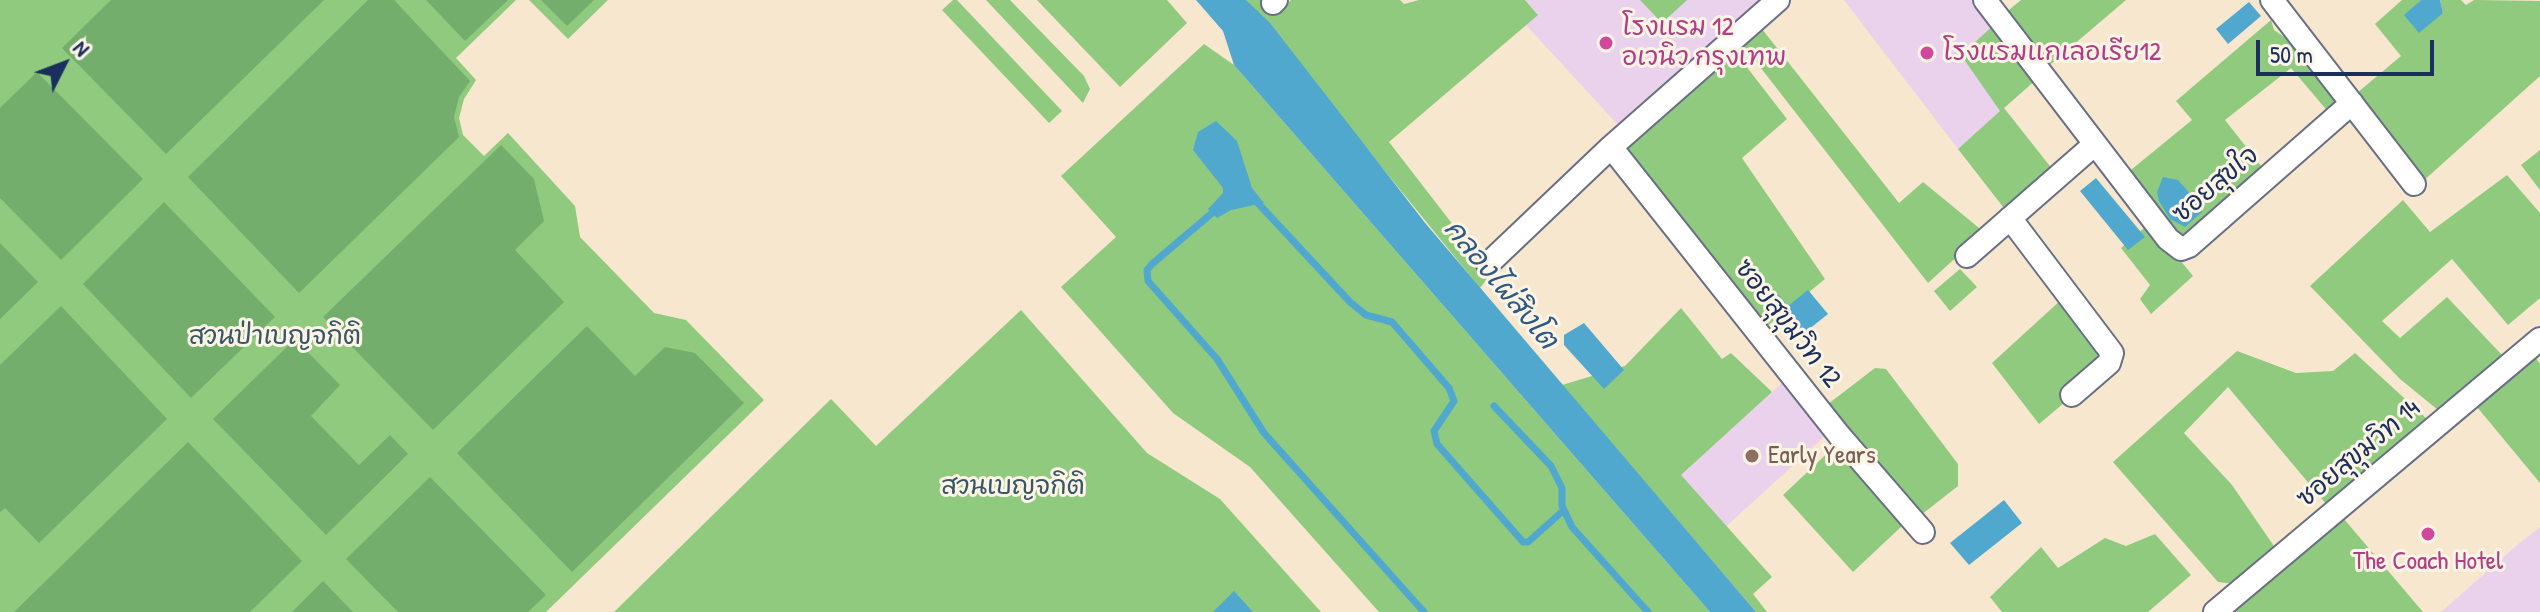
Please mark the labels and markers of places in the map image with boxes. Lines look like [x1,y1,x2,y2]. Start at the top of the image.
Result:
place label: โรงแรม 12 อเวนิว กรุงเทพ [1622,12,1787,74]
marker: โรงแรม 12 อเวนิว กรุงเทพ [1597,34,1615,52]
place label: โรงแรมแกเลอเรีย12 [1943,37,2161,69]
marker: โรงแรมแกเลอเรีย12 [1918,44,1936,62]
place label: Early Years [1768,440,1876,472]
marker: Early Years [1743,447,1761,465]
marker: The Coach Hotel [2419,525,2437,543]
place label: The Coach Hotel [2353,546,2503,578]

